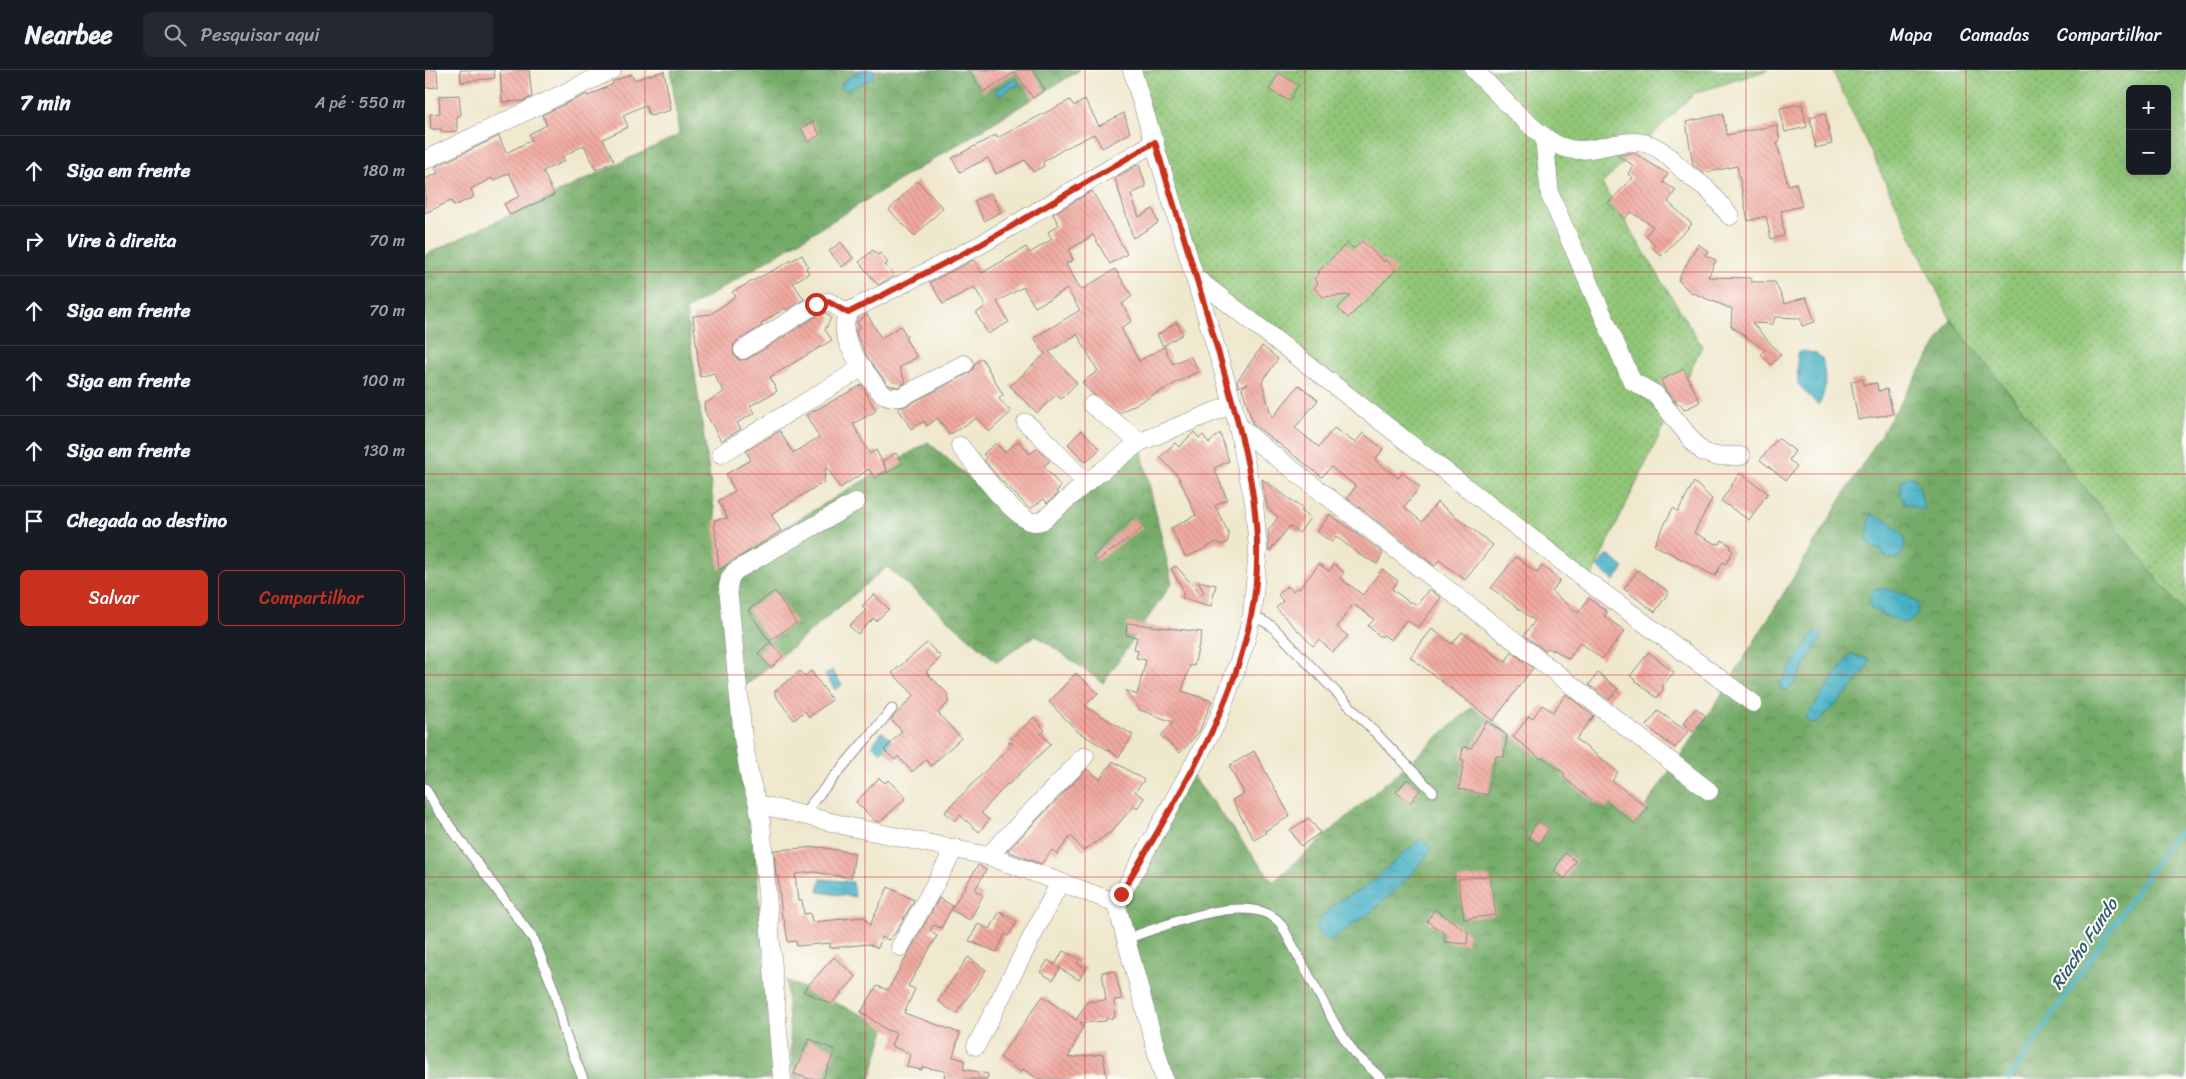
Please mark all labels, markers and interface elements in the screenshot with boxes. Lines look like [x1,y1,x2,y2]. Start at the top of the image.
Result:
search box [143,12,493,57]
text: Nearbee [25,14,113,56]
text: Pesquisar aqui [201,18,320,51]
text: Mapa [1890,19,1932,51]
text: Camadas [1960,19,2029,51]
text: Compartilhar [2057,19,2161,51]
icon: search [161,21,189,49]
text: 7 min [20,84,71,122]
map controls [2126,85,2171,175]
button: + [2126,85,2171,130]
text: A pé · 550 m [315,88,405,117]
button: − [2126,130,2171,175]
text: Siga em frente [67,154,190,187]
text: 180 m [362,156,405,185]
icon: ahead [20,157,48,185]
text: Vire à direita [67,224,176,257]
text: 70 m [369,226,405,255]
icon: right [20,227,48,255]
route start [805,293,828,316]
text: Siga em frente [67,294,190,327]
text: 70 m [369,296,405,325]
icon: ahead [20,297,48,325]
text: Siga em frente [67,364,190,397]
text: 100 m [361,366,405,395]
icon: ahead [20,367,48,395]
text: Siga em frente [67,434,190,467]
text: 130 m [363,436,405,465]
icon: ahead [20,437,48,465]
text: Chegada ao destino [67,504,227,537]
icon: arrive [20,507,48,535]
button: Salvar [20,570,208,626]
button: Compartilhar [218,570,405,626]
route end [1110,883,1133,906]
water label: Riacho Fundo [2041,890,2128,996]

